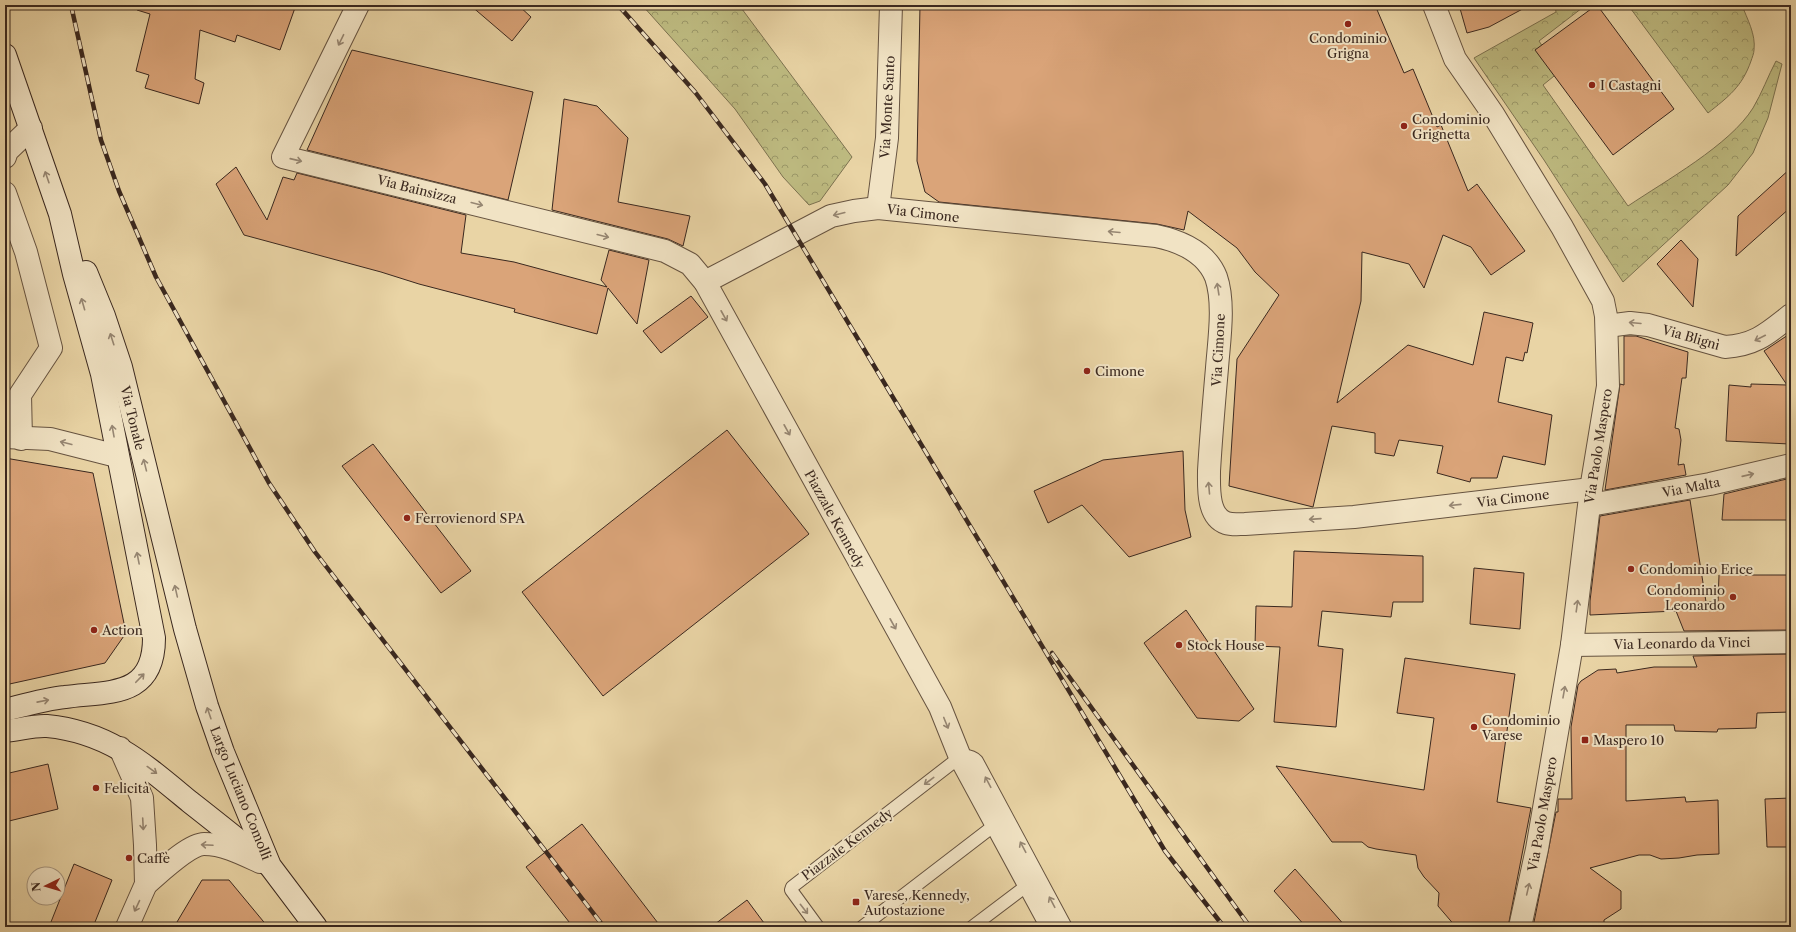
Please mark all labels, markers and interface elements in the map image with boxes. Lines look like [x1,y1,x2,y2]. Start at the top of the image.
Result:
marker: Condominio Grigna [1343,19,1353,29]
place label: Condominio Grigna [1309,30,1387,61]
one-way arrow [337,34,344,46]
street label: Via Monte Santo [876,55,898,160]
place label: I Castagni [1600,77,1661,93]
marker: I Castagni [1587,80,1597,90]
place label: Condominio Grignetta [1412,111,1490,142]
marker: Condominio Grignetta [1399,121,1409,131]
one-way arrow [289,157,302,165]
one-way arrow [43,171,50,184]
street label: Via Bainsizza [375,171,459,207]
street label: Via Cimone [885,200,960,225]
one-way arrow [470,201,483,208]
one-way arrow [833,211,846,218]
one-way arrow [1108,228,1121,236]
one-way arrow [596,232,609,240]
one-way arrow [1214,283,1222,296]
one-way arrow [78,298,86,311]
one-way arrow [720,310,728,322]
street label: Via Cimone [1208,313,1228,388]
one-way arrow [1629,320,1642,327]
street label: Via Blignì [1659,321,1722,353]
one-way arrow [107,333,115,345]
one-way arrow [1754,335,1766,342]
place label: Cimone [1095,363,1144,379]
marker: Cimone [1082,366,1092,376]
street label: Via Tonale [117,383,149,452]
street label: Via Paolo Maspero [1581,387,1615,506]
one-way arrow [783,424,791,436]
one-way arrow [108,425,116,438]
one-way arrow [60,439,73,446]
one-way arrow [141,458,149,471]
street label: Piazzale Kennedy [801,467,869,572]
one-way arrow [1741,471,1754,478]
street label: Via Malta [1660,474,1721,501]
one-way arrow [1206,482,1213,495]
street label: Via Cimone [1475,486,1550,511]
one-way arrow [1449,501,1462,509]
place label: Ferrovienord SPA [415,510,525,526]
marker: Ferrovienord SPA [402,513,412,523]
one-way arrow [1309,516,1322,523]
one-way arrow [133,552,141,565]
place label: Condominio Erice [1639,561,1753,577]
marker: Condominio Erice [1626,564,1636,574]
place label: Condominio Leonardo [1647,582,1725,613]
one-way arrow [171,585,179,598]
marker: Condominio Leonardo [1728,592,1738,602]
one-way arrow [1574,600,1581,613]
one-way arrow [890,617,898,629]
place label: Action [101,622,143,638]
marker: Action [89,625,99,635]
street label: Via Leonardo da Vinci [1612,634,1751,652]
place label: Stock House [1187,637,1265,653]
marker: Stock House [1174,640,1184,650]
one-way arrow [135,673,145,683]
one-way arrow [1560,686,1568,699]
one-way arrow [36,697,49,705]
one-way arrow [205,707,213,719]
place label: Condominio Varese [1481,712,1560,743]
one-way arrow [943,717,951,729]
marker: Condominio Varese [1469,722,1479,732]
street label: Largo Luciano Comolli [207,724,275,862]
place label: Maspero 10 [1593,732,1664,748]
marker: Maspero 10 [1580,735,1590,745]
street label: Via Paolo Maspero [1524,755,1560,874]
one-way arrow [146,766,157,774]
one-way arrow [983,776,991,788]
one-way arrow [924,777,935,785]
place label: Felicità [104,780,149,796]
marker: Felicità [91,783,101,793]
street label: Piazzale Kennedy [798,804,896,883]
one-way arrow [140,817,147,830]
one-way arrow [201,841,214,848]
one-way arrow [1018,841,1026,853]
place label: Caffè [137,850,170,866]
marker: Caffè [124,853,134,863]
north arrow [26,866,66,906]
text: N [29,881,43,892]
one-way arrow [1525,883,1533,896]
place label: Varese, Kennedy, Autostazione [863,887,970,918]
one-way arrow [1048,896,1056,908]
marker: Varese, Kennedy, Autostazione [851,897,861,907]
one-way arrow [133,899,140,911]
one-way arrow [799,903,808,914]

